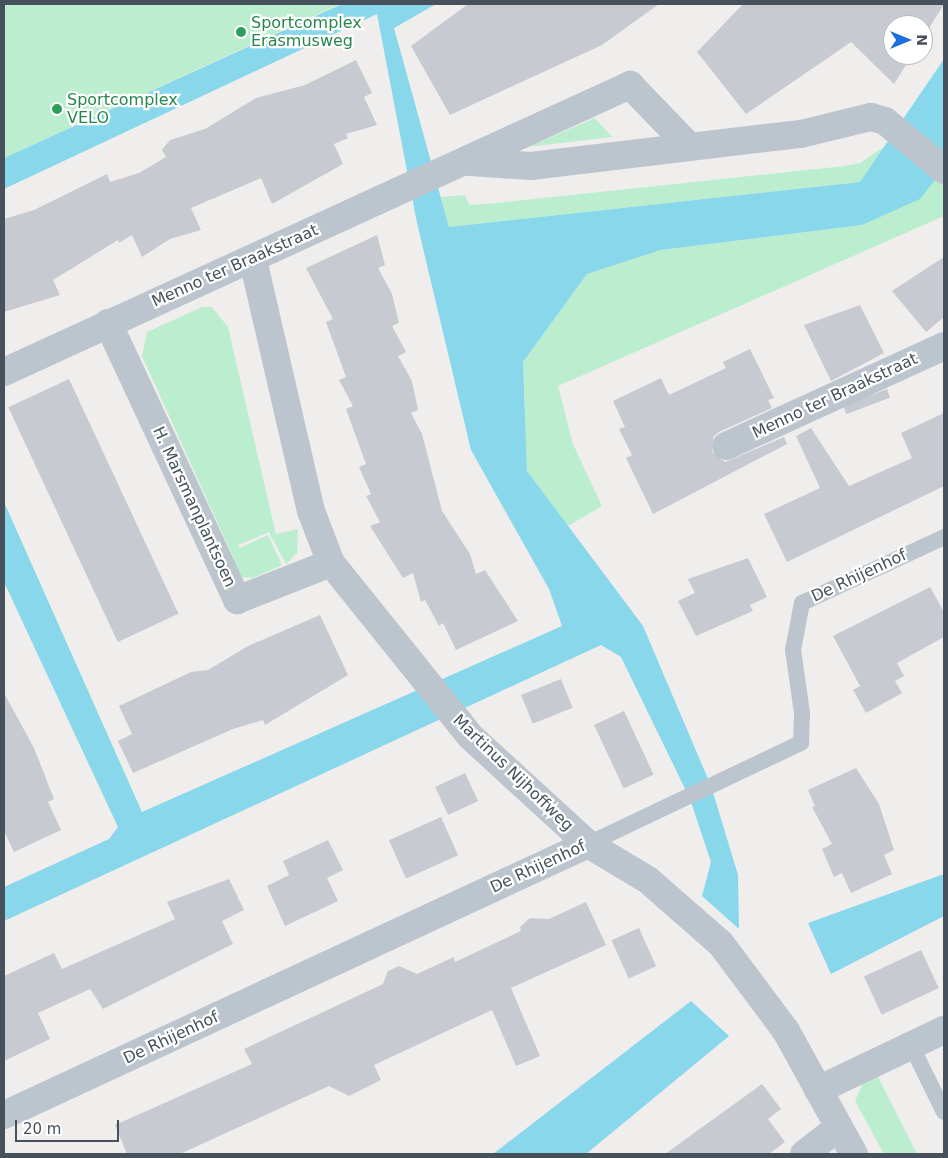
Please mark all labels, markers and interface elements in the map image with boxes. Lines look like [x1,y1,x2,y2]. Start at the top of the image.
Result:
place label: Sportcomplex Erasmusweg [251,13,362,51]
north arrow [883,15,933,65]
marker: Sportcomplex Erasmusweg [235,26,247,38]
text: N [914,34,930,46]
place label: Sportcomplex VELO [67,90,178,128]
marker: Sportcomplex VELO [51,103,63,115]
street label: Menno ter Braakstraat [149,221,321,311]
street label: Menno ter Braakstraat [749,349,921,443]
street label: H. Marsmanplantsoen [148,424,240,590]
street label: De Rhijenhof [808,546,910,606]
street label: Martinus Nijhoffweg [449,711,577,835]
street label: De Rhijenhof [487,837,589,897]
street label: De Rhijenhof [120,1008,222,1068]
scale bar [18,1110,121,1142]
text: 20 m [23,1120,61,1138]

